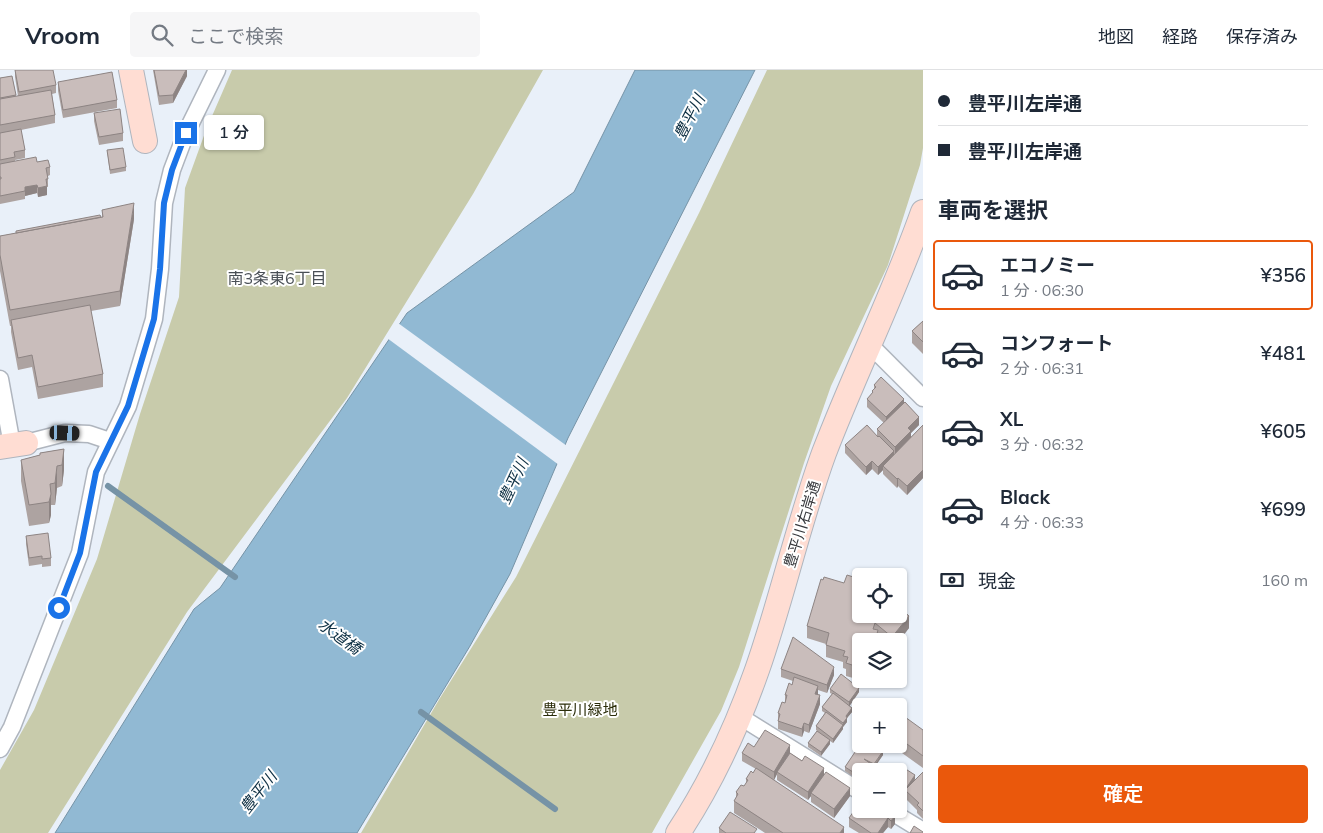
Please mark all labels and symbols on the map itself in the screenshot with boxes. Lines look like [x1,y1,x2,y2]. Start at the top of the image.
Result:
water label: 豊平川 [669,89,710,143]
callout: 1 分 [204,116,264,150]
route end [175,122,197,144]
district label: 南3条東6丁目 [227,268,327,288]
car [49,425,80,441]
water label: 豊平川 [494,453,533,507]
street label: 豊平川右岸通 [780,478,824,570]
route start [48,597,70,619]
water label: 水道橋 [315,614,367,659]
park label: 豊平川緑地 [542,700,618,719]
water label: 豊平川 [235,765,282,817]

